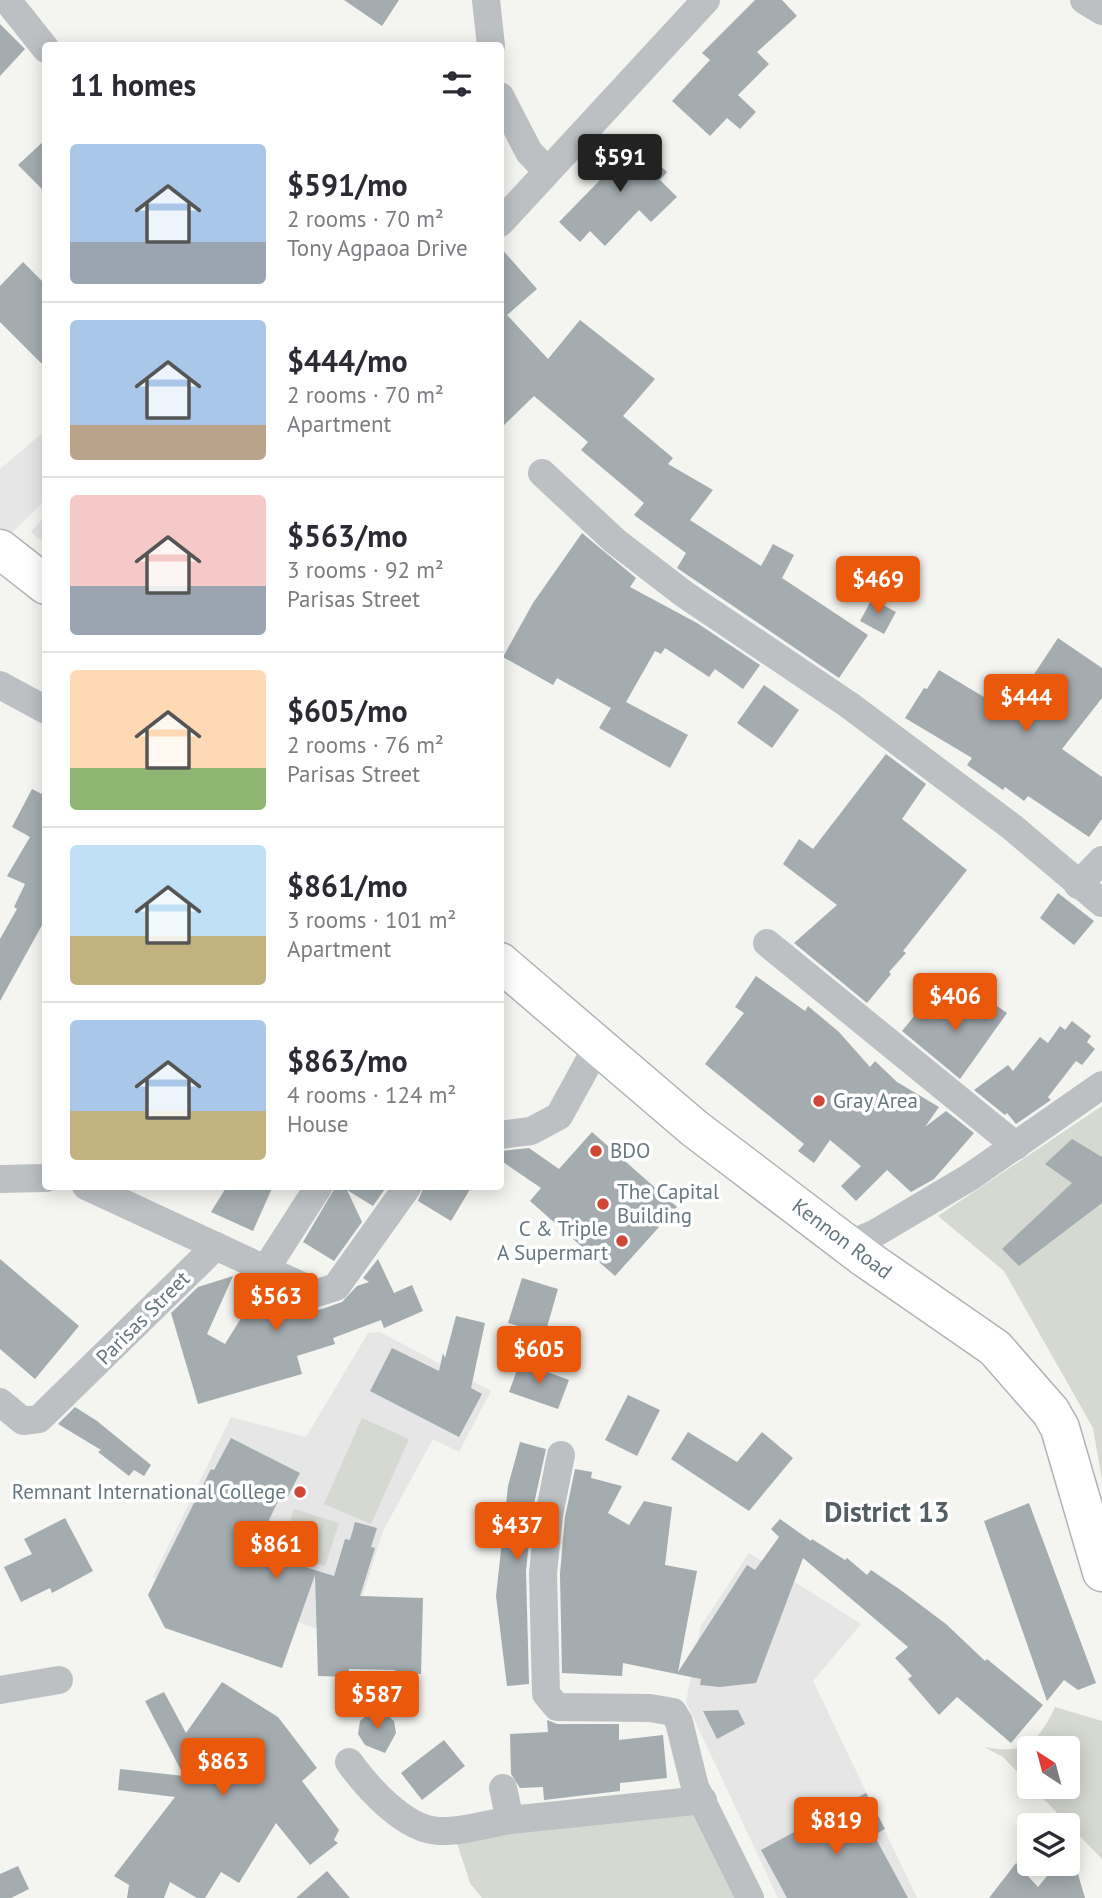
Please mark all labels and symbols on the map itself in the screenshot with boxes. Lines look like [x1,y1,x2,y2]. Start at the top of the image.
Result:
pin: $591 [579,134,661,194]
pin: $469 [837,556,919,616]
pin: $444 [985,674,1067,734]
pin: $406 [914,974,996,1033]
place label: Gray Area [833,1087,918,1114]
marker: Gray Area [811,1093,827,1109]
place label: BDO [610,1137,650,1164]
marker: BDO [588,1143,604,1159]
place label: The Capital Building [617,1178,719,1229]
street label: Kennon Road [787,1192,898,1285]
marker: The Capital Building [595,1196,611,1212]
place label: C & Triple A Supermart [497,1215,608,1266]
marker: C & Triple A Supermart [614,1233,630,1249]
street label: Parisas Street [90,1265,195,1370]
pin: $563 [235,1274,317,1333]
pin: $605 [498,1326,580,1386]
place label: Remnant International College [12,1478,286,1505]
marker: Remnant International College [292,1484,308,1500]
district label: District 13 [824,1493,950,1530]
pin: $437 [476,1502,558,1562]
pin: $861 [235,1522,317,1581]
pin: $587 [336,1672,418,1731]
north arrow [1017,1736,1080,1799]
pin: $863 [182,1738,264,1798]
pin: $819 [795,1798,877,1857]

